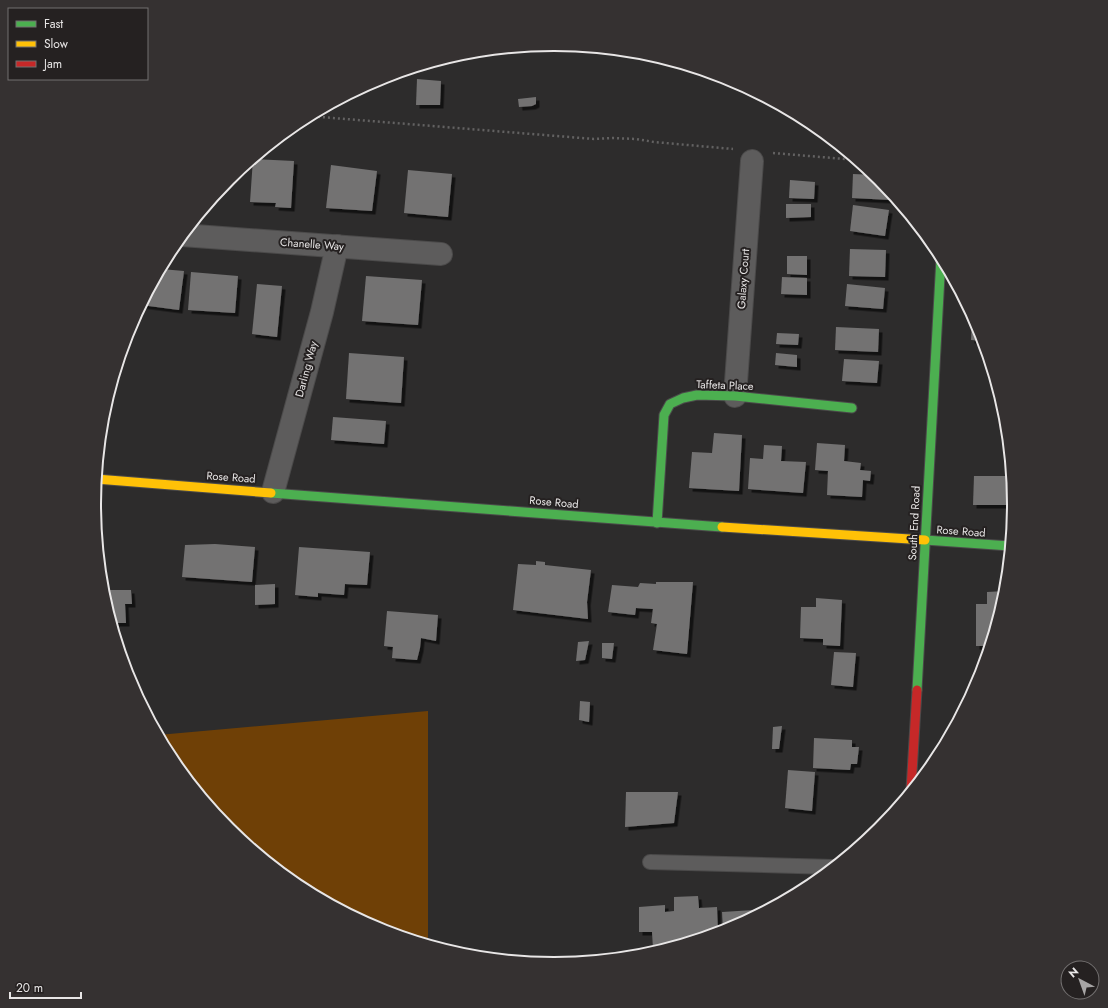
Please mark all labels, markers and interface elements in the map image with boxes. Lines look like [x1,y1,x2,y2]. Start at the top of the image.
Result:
legend [8,8,148,80]
text: Fast [44,15,63,33]
text: Slow [44,35,69,53]
text: Jam [42,55,62,73]
street label: Chanelle Way [280,234,345,254]
street label: Galaxy Court [733,248,753,310]
street label: Darling Way [291,339,321,399]
street label: Taffeta Place [696,376,754,394]
street label: Rose Road [206,467,256,487]
street label: South End Road [904,485,924,561]
street label: Rose Road [529,492,579,512]
street label: Rose Road [936,521,986,541]
north arrow [1060,960,1100,1000]
text: N [1065,964,1082,981]
scale bar [10,974,81,1000]
text: 20 m [16,979,43,997]

